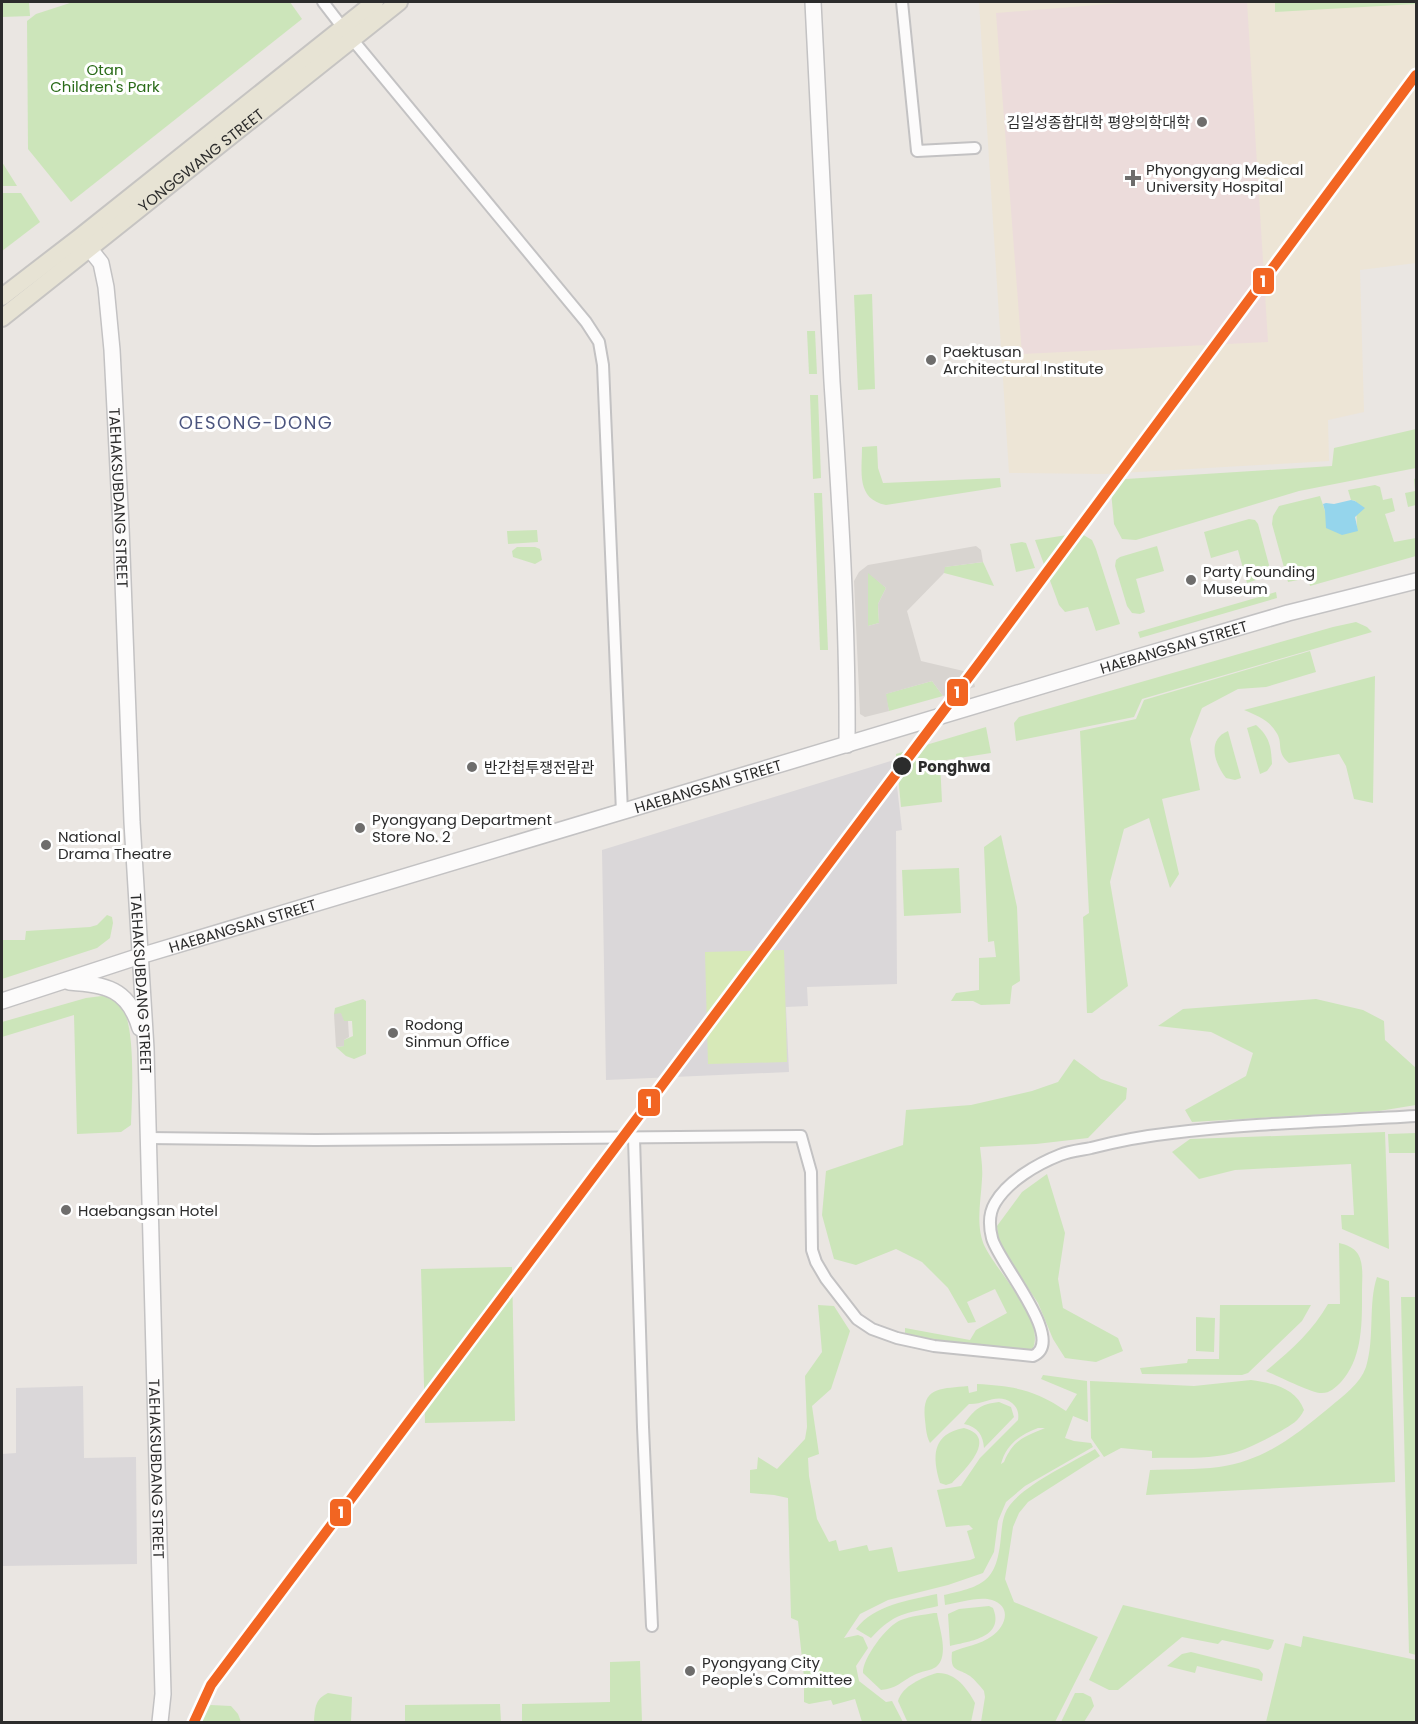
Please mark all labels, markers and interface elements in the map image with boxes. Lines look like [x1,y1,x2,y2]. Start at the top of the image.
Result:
park label: Otan Children's Park [50,59,160,97]
street label: YONGGWANG STREET [134,103,268,216]
place label: 김일성종합대학 평양의학대학 [1007,112,1190,133]
marker: 김일성종합대학 평양의학대학 [1195,115,1209,129]
place label: Phyongyang Medical University Hospital [1146,159,1303,197]
marker: Phyongyang Medical University Hospital [1124,169,1142,187]
line badge: 1 [1252,267,1275,295]
text: 1 [1260,270,1266,293]
place label: Paektusan Architectural Institute [943,341,1104,379]
marker: Paektusan Architectural Institute [924,353,938,367]
street label: TAEHAKSUBDANG STREET [104,407,134,588]
district label: OESONG-DONG [179,410,333,435]
place label: Party Founding Museum [1203,561,1315,599]
marker: Party Founding Museum [1184,573,1198,587]
street label: HAEBANGSAN STREET [1097,615,1250,678]
line badge: 1 [946,678,969,707]
text: 1 [954,681,960,704]
street label: HAEBANGSAN STREET [632,754,784,818]
marker: Ponghwa [891,755,913,777]
place label: Ponghwa [918,756,991,777]
place label: 반간첩투쟁전람관 [484,757,595,778]
marker: 반간첩투쟁전람관 [465,760,479,774]
place label: Pyongyang Department Store No. 2 [372,809,552,847]
marker: Pyongyang Department Store No. 2 [353,821,367,835]
place label: National Drama Theatre [58,826,171,864]
marker: National Drama Theatre [39,838,53,852]
street label: TAEHAKSUBDANG STREET [126,893,157,1073]
street label: HAEBANGSAN STREET [166,893,319,957]
place label: Rodong Sinmun Office [405,1014,510,1052]
marker: Rodong Sinmun Office [386,1026,400,1040]
line badge: 1 [637,1088,661,1117]
text: 1 [646,1091,652,1114]
place label: Haebangsan Hotel [78,1200,218,1221]
marker: Haebangsan Hotel [59,1203,73,1217]
street label: TAEHAKSUBDANG STREET [144,1379,170,1559]
line badge: 1 [329,1498,352,1527]
text: 1 [338,1501,344,1524]
place label: Pyongyang City People's Committee [702,1652,852,1690]
marker: Pyongyang City People's Committee [683,1664,697,1678]

